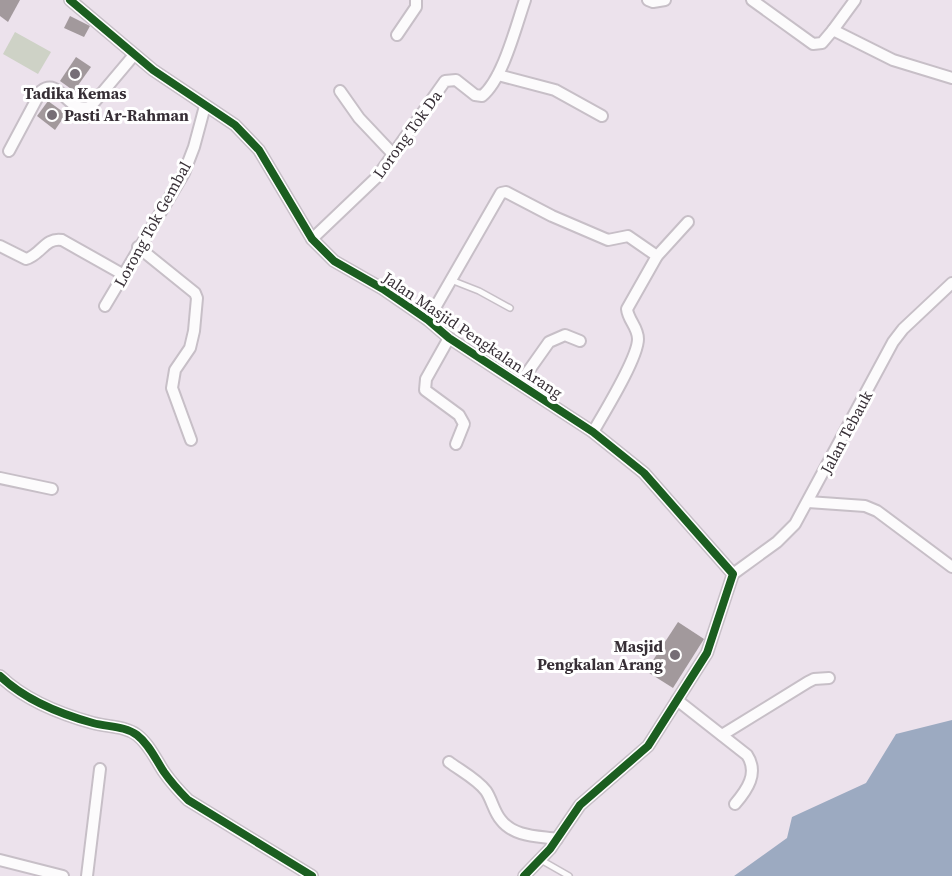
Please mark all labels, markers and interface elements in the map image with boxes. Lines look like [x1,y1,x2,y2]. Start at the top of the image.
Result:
marker: Tadika Kemas [68,67,82,81]
place label: Tadika Kemas [24,82,126,104]
street label: Lorong Tok Da [367,85,447,183]
place label: Pasti Ar-Rahman [64,104,189,126]
marker: Pasti Ar-Rahman [45,108,59,122]
street label: Lorong Tok Gembal [108,157,196,291]
street label: Jalan Masjid Pengkalan Arang [378,266,567,403]
street label: Jalan Tebauk [814,386,877,478]
place label: Masjid Pengkalan Arang [537,635,663,675]
marker: Masjid Pengkalan Arang [668,648,682,662]

